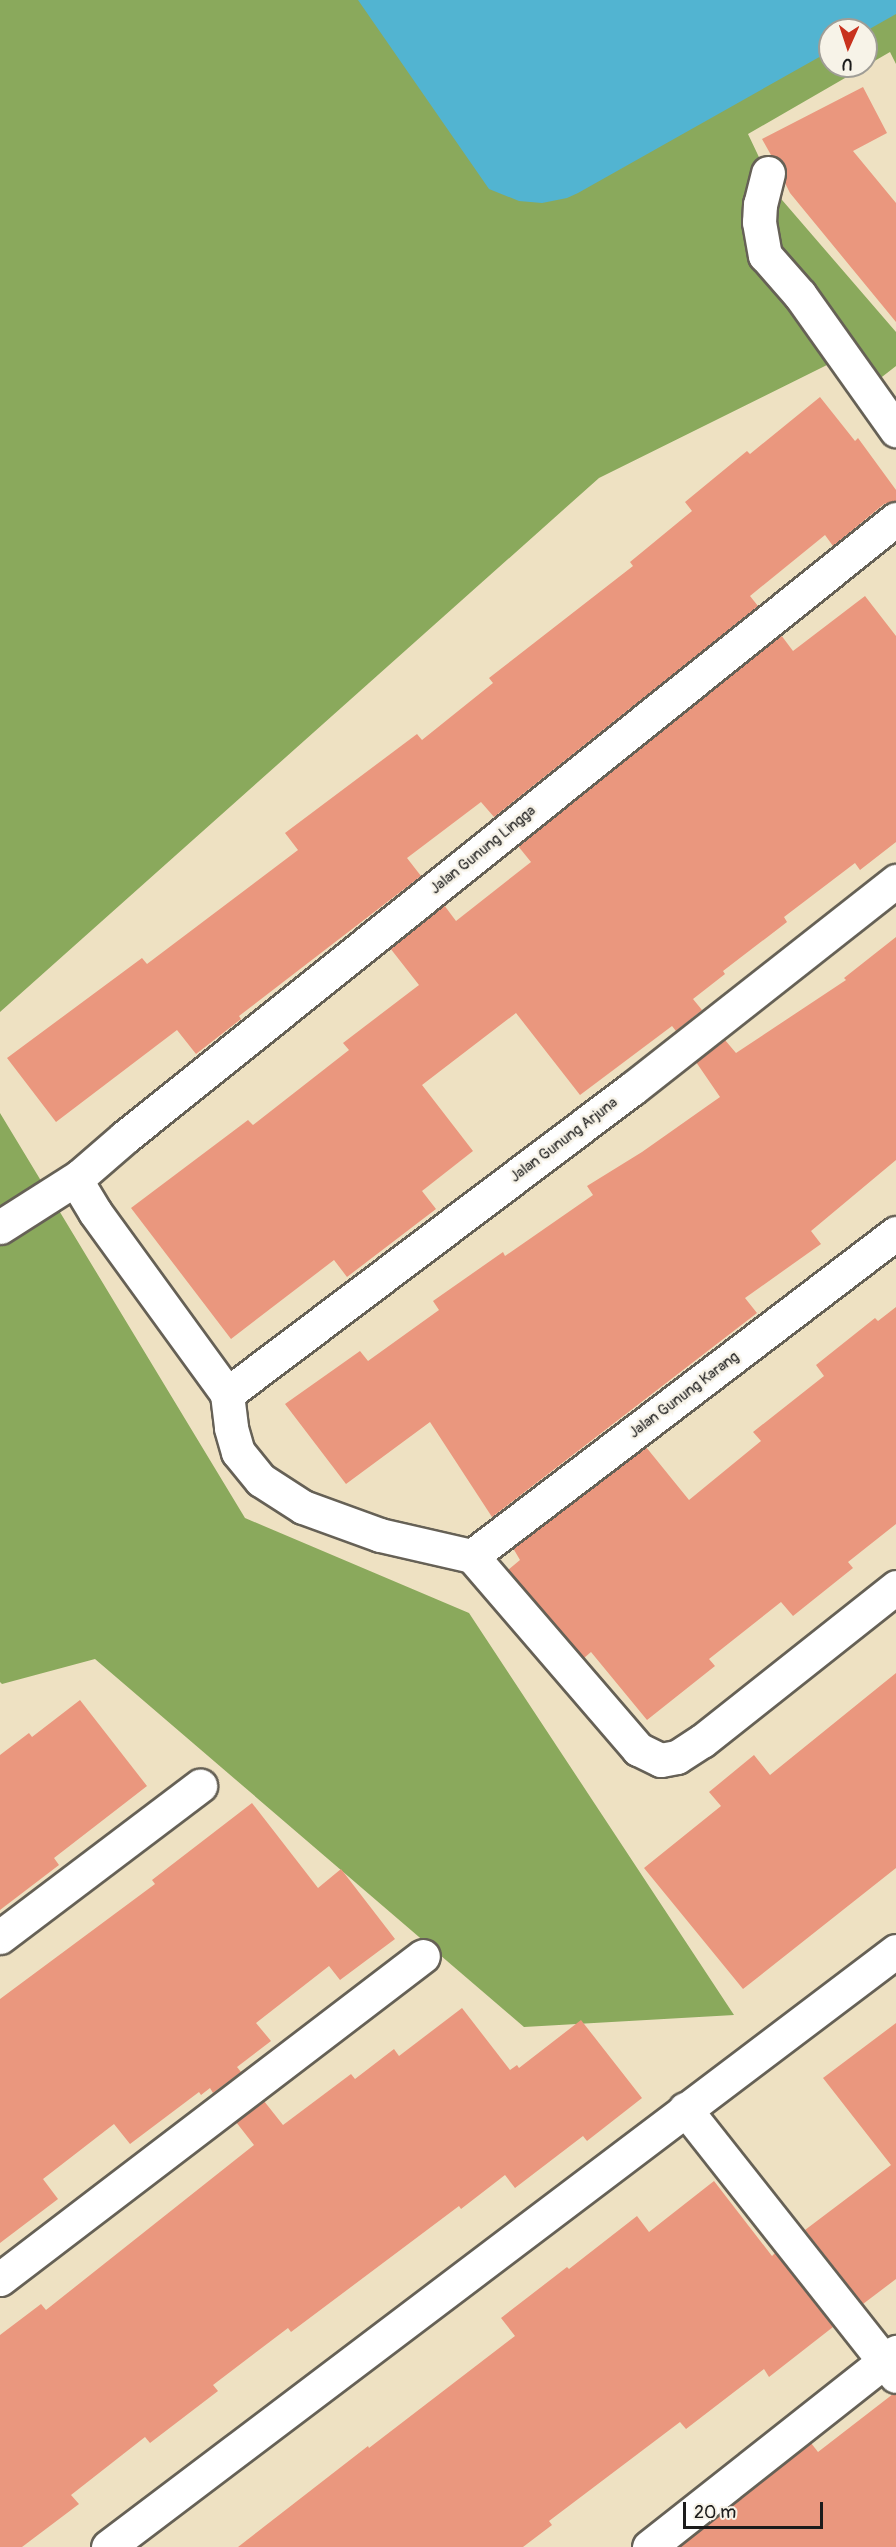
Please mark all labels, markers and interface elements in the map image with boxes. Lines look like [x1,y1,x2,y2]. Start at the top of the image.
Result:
north arrow [818,18,878,78]
text: U [841,54,853,74]
street label: Jalan Gunung Lingga [427,802,539,898]
street label: Jalan Gunung Arjuna [507,1094,621,1186]
street label: Jalan Gunung Karang [626,1348,742,1442]
scale bar [686,2490,826,2528]
text: 20 m [694,2501,736,2524]

